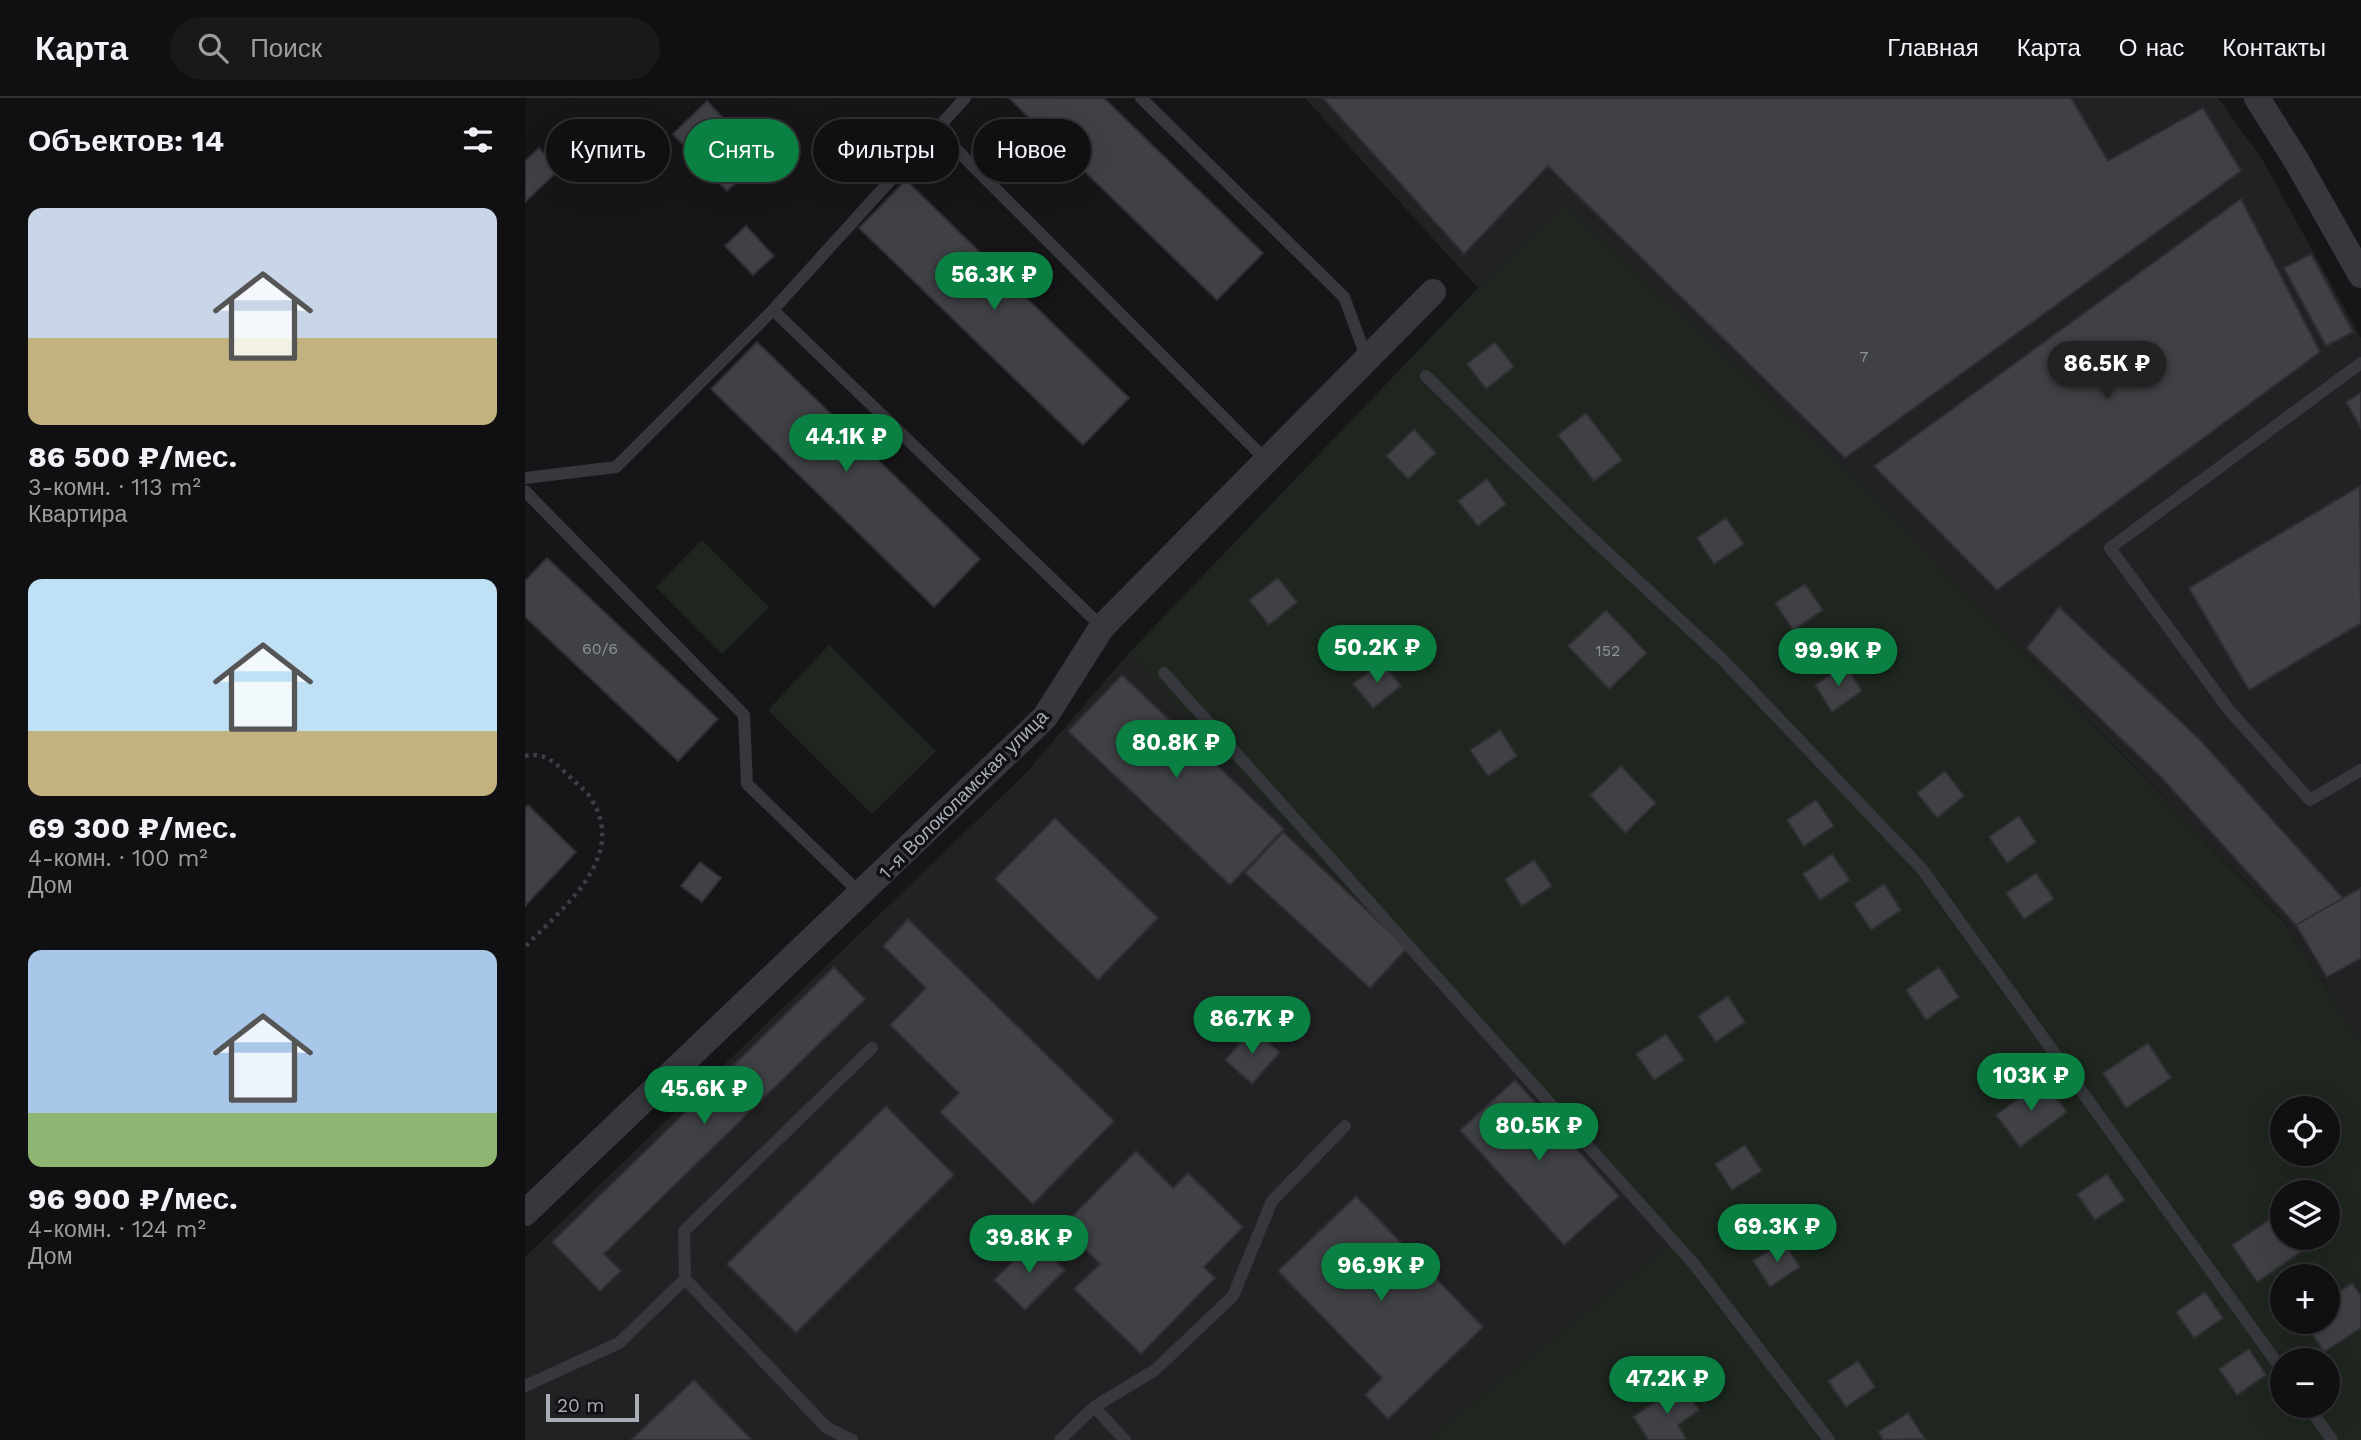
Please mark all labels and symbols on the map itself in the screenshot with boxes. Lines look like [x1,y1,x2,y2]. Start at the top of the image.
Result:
pin: 56.3K ₽ [929,252,1059,312]
pin: 86.5K ₽ [2042,342,2172,401]
house number: 7 [1860,347,1869,366]
pin: 44.1K ₽ [781,414,911,474]
pin: 50.2K ₽ [1312,626,1442,685]
pin: 99.9K ₽ [1773,628,1903,688]
house number: 60/6 [582,639,618,658]
house number: 152 [1596,641,1620,660]
street label: 1-я Волоколамская улица [874,705,1053,884]
pin: 80.8K ₽ [1111,720,1241,780]
pin: 86.7K ₽ [1187,996,1317,1056]
pin: 103K ₽ [1974,1054,2088,1113]
pin: 45.6K ₽ [639,1066,769,1126]
pin: 80.5K ₽ [1474,1104,1604,1163]
pin: 69.3K ₽ [1712,1204,1842,1264]
pin: 39.8K ₽ [964,1216,1094,1275]
pin: 96.9K ₽ [1316,1244,1446,1303]
pin: 47.2K ₽ [1602,1356,1732,1416]
scale bar [546,1391,639,1423]

